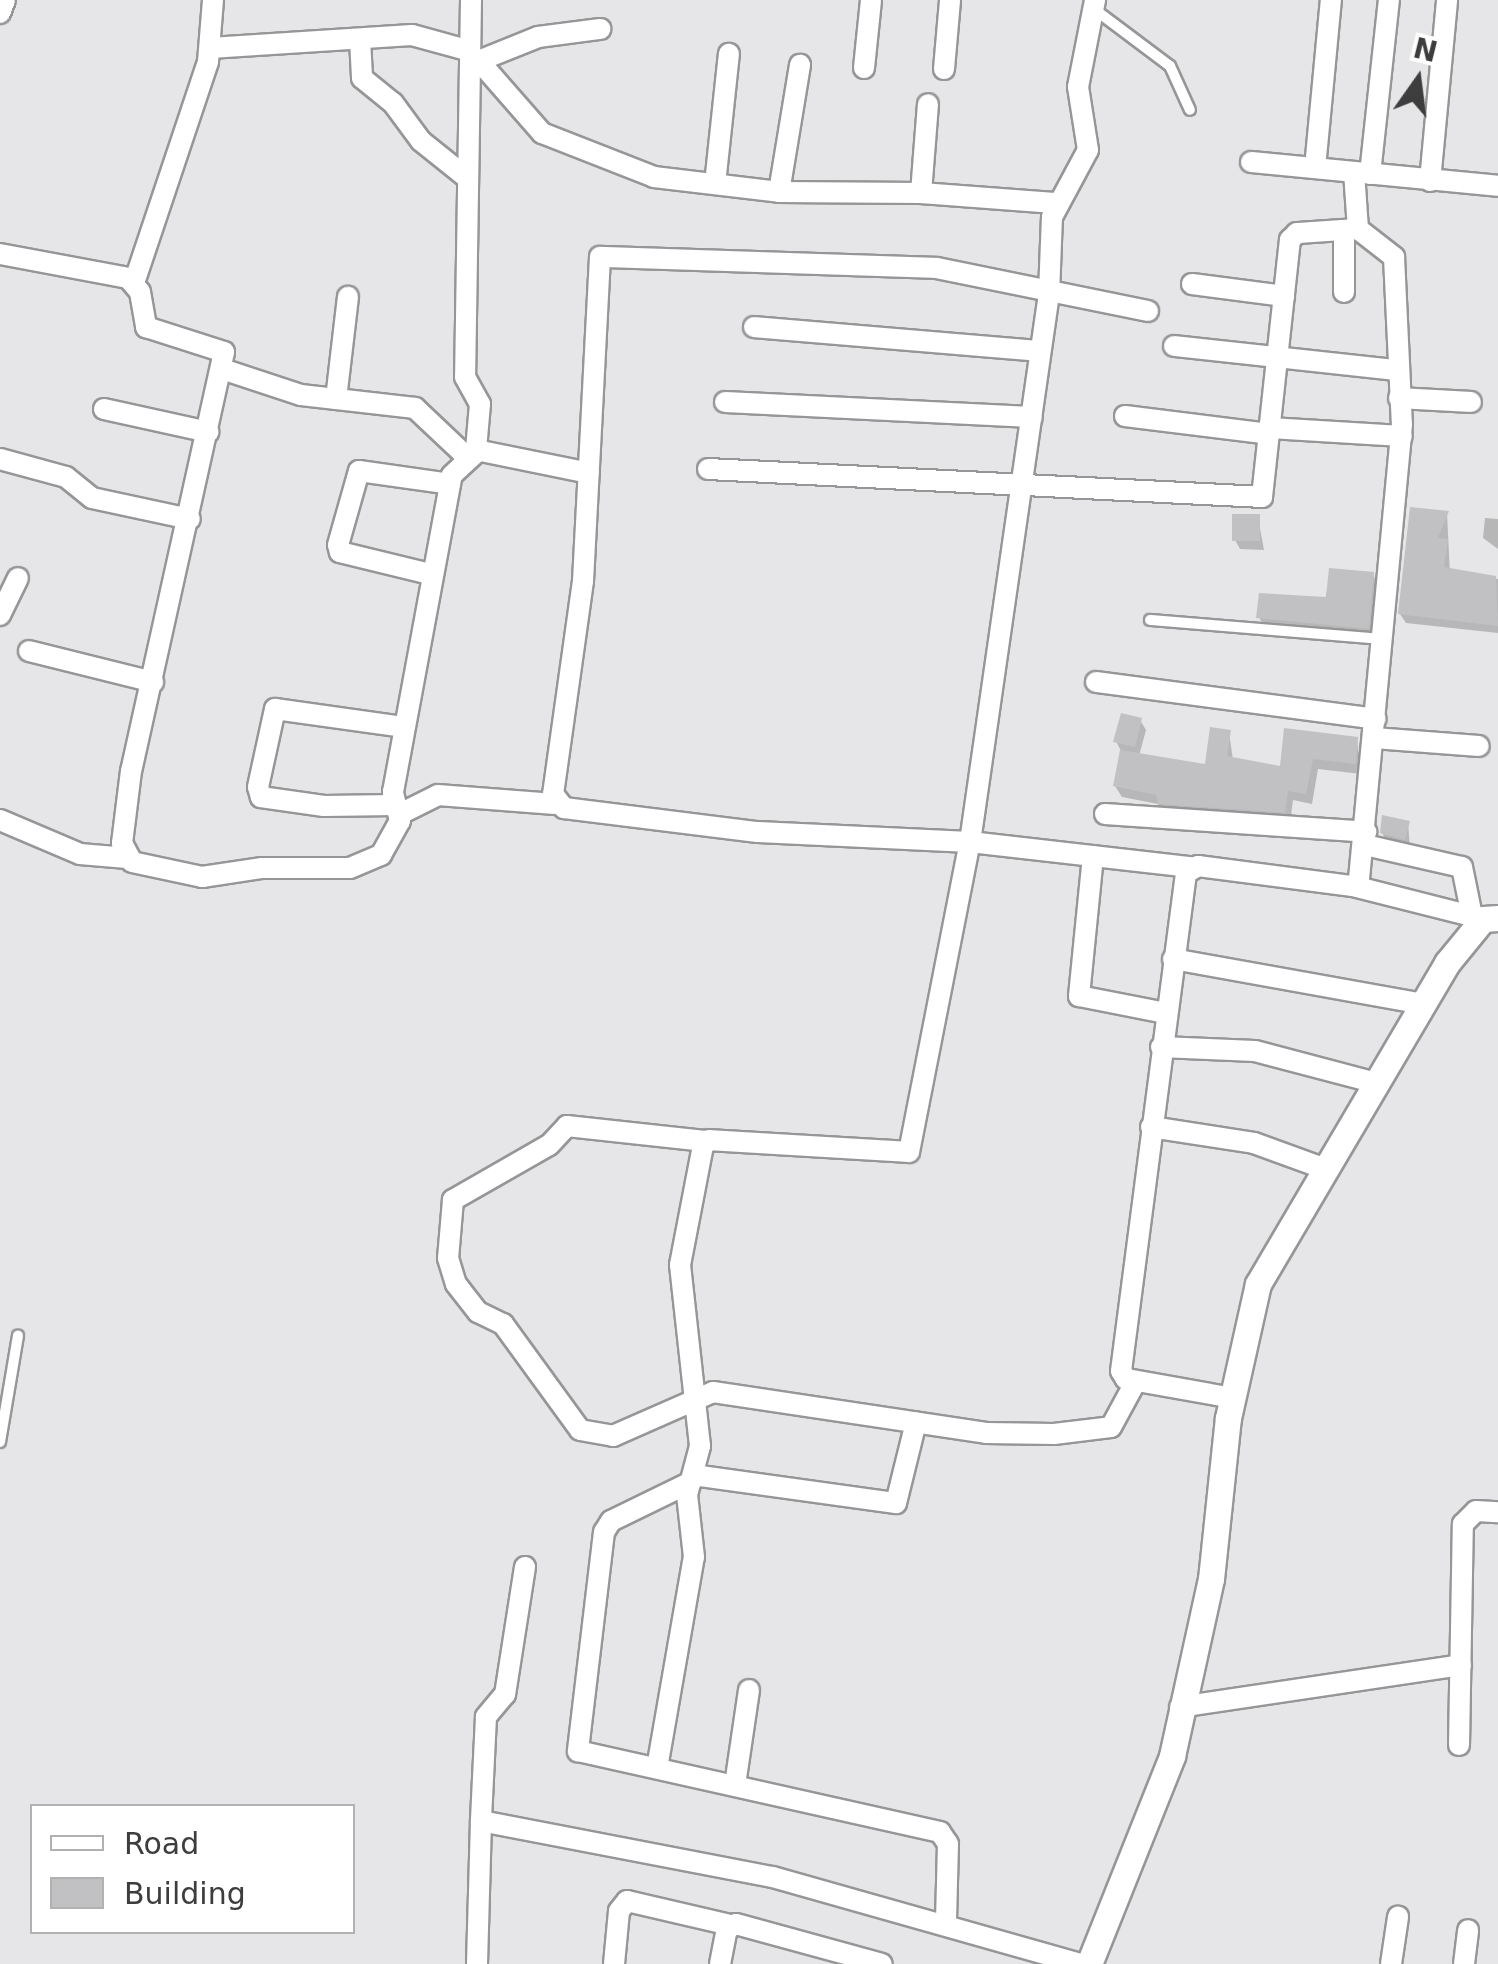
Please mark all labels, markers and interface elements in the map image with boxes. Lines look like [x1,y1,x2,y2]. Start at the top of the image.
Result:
north arrow [1368,30,1468,130]
text: N [1410,32,1441,69]
legend [30,1804,355,1934]
text: Road [124,1826,199,1861]
text: Building [124,1876,246,1911]

